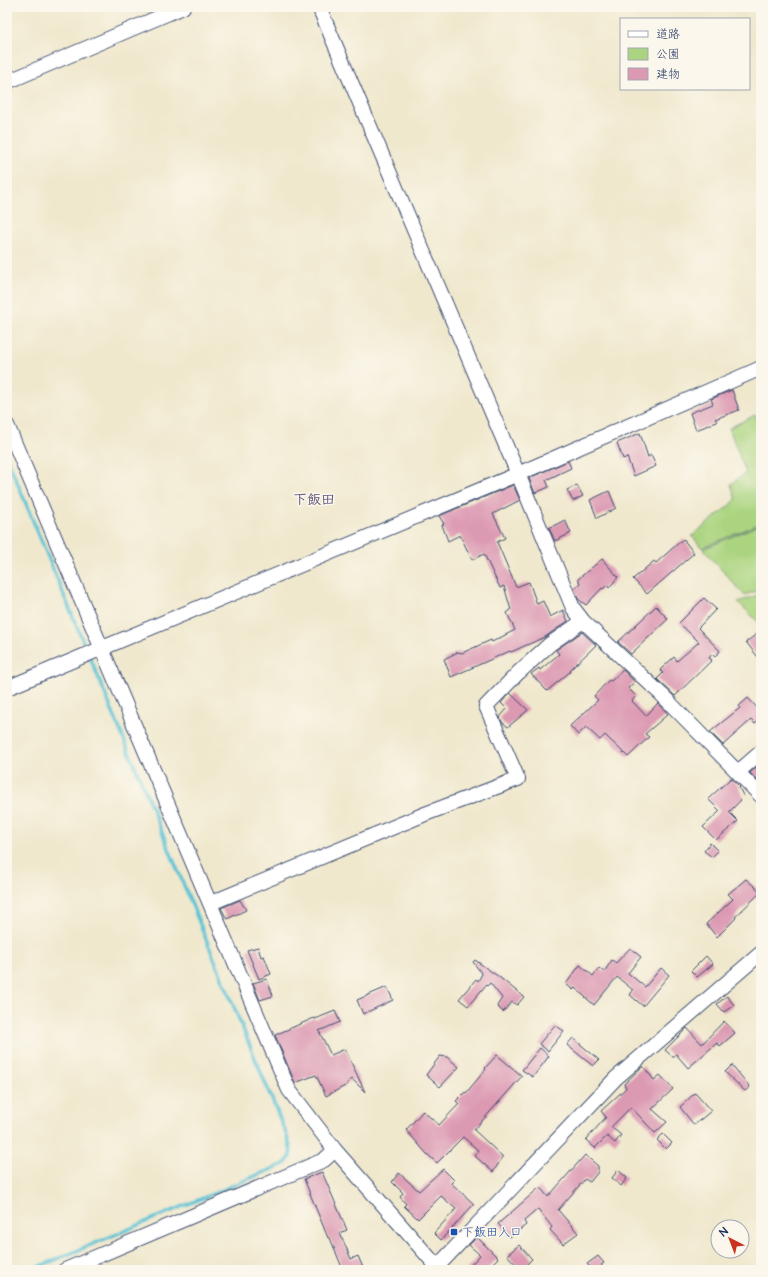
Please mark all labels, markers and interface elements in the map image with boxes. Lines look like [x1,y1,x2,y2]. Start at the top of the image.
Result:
legend [620,18,750,90]
text: 道路 [656,26,680,43]
text: 公園 [656,46,680,63]
text: 建物 [656,66,680,83]
district label: 下飯田 [293,490,335,510]
north arrow [710,1219,750,1259]
place label: 下飯田入口 [462,1224,522,1241]
text: N [716,1224,731,1240]
marker: 下飯田入口 [449,1227,459,1237]

